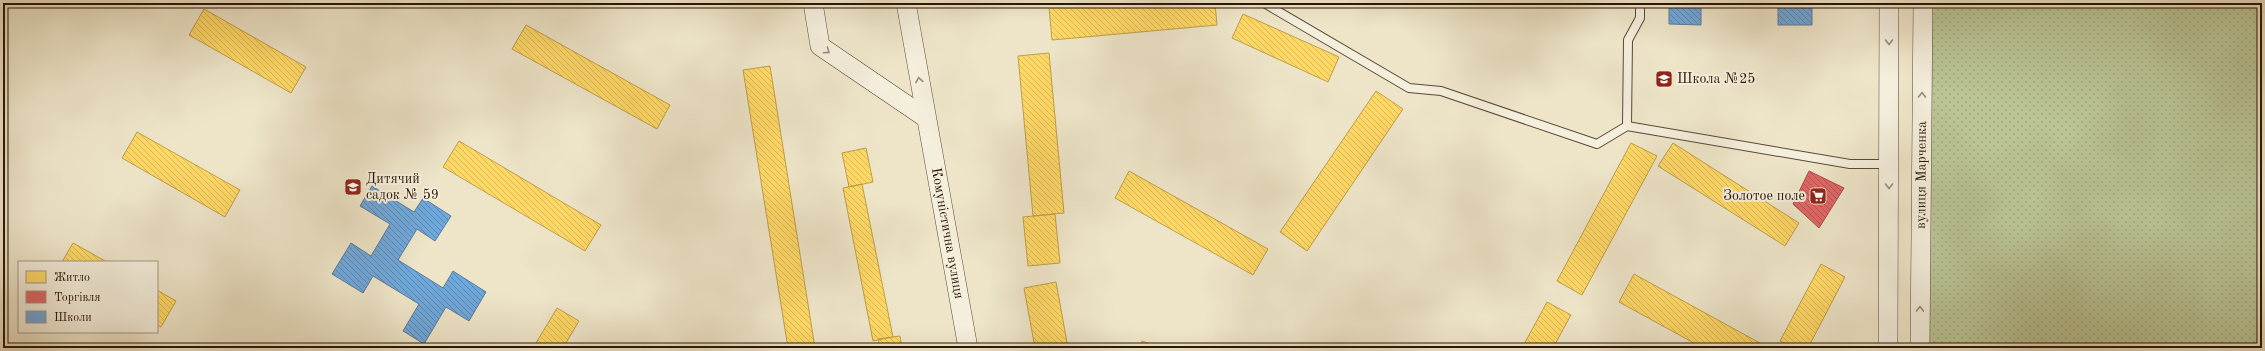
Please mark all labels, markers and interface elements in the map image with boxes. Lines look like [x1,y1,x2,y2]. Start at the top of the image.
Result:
one-way arrow [1885,39,1893,45]
one-way arrow [823,47,830,54]
school or university icon: Школа №25 [1654,69,1674,89]
place label: Школа №25 [1677,72,1755,86]
one-way arrow [915,77,924,83]
one-way arrow [1918,92,1927,98]
street label: вулиця Марченка [1914,121,1929,229]
street label: Комуністична вулиця [929,167,966,300]
place label: Дитячий садок № 59 [366,172,439,202]
school or university icon: Дитячий садок № 59 [343,177,363,197]
one-way arrow [1885,183,1893,189]
supermarket icon: Золотое поле [1808,186,1828,206]
place label: Золотое поле [1723,189,1805,203]
legend [18,261,158,333]
text: Житло [54,272,90,284]
text: Торгівля [54,291,100,304]
one-way arrow [1916,306,1924,312]
text: Школи [54,312,92,324]

